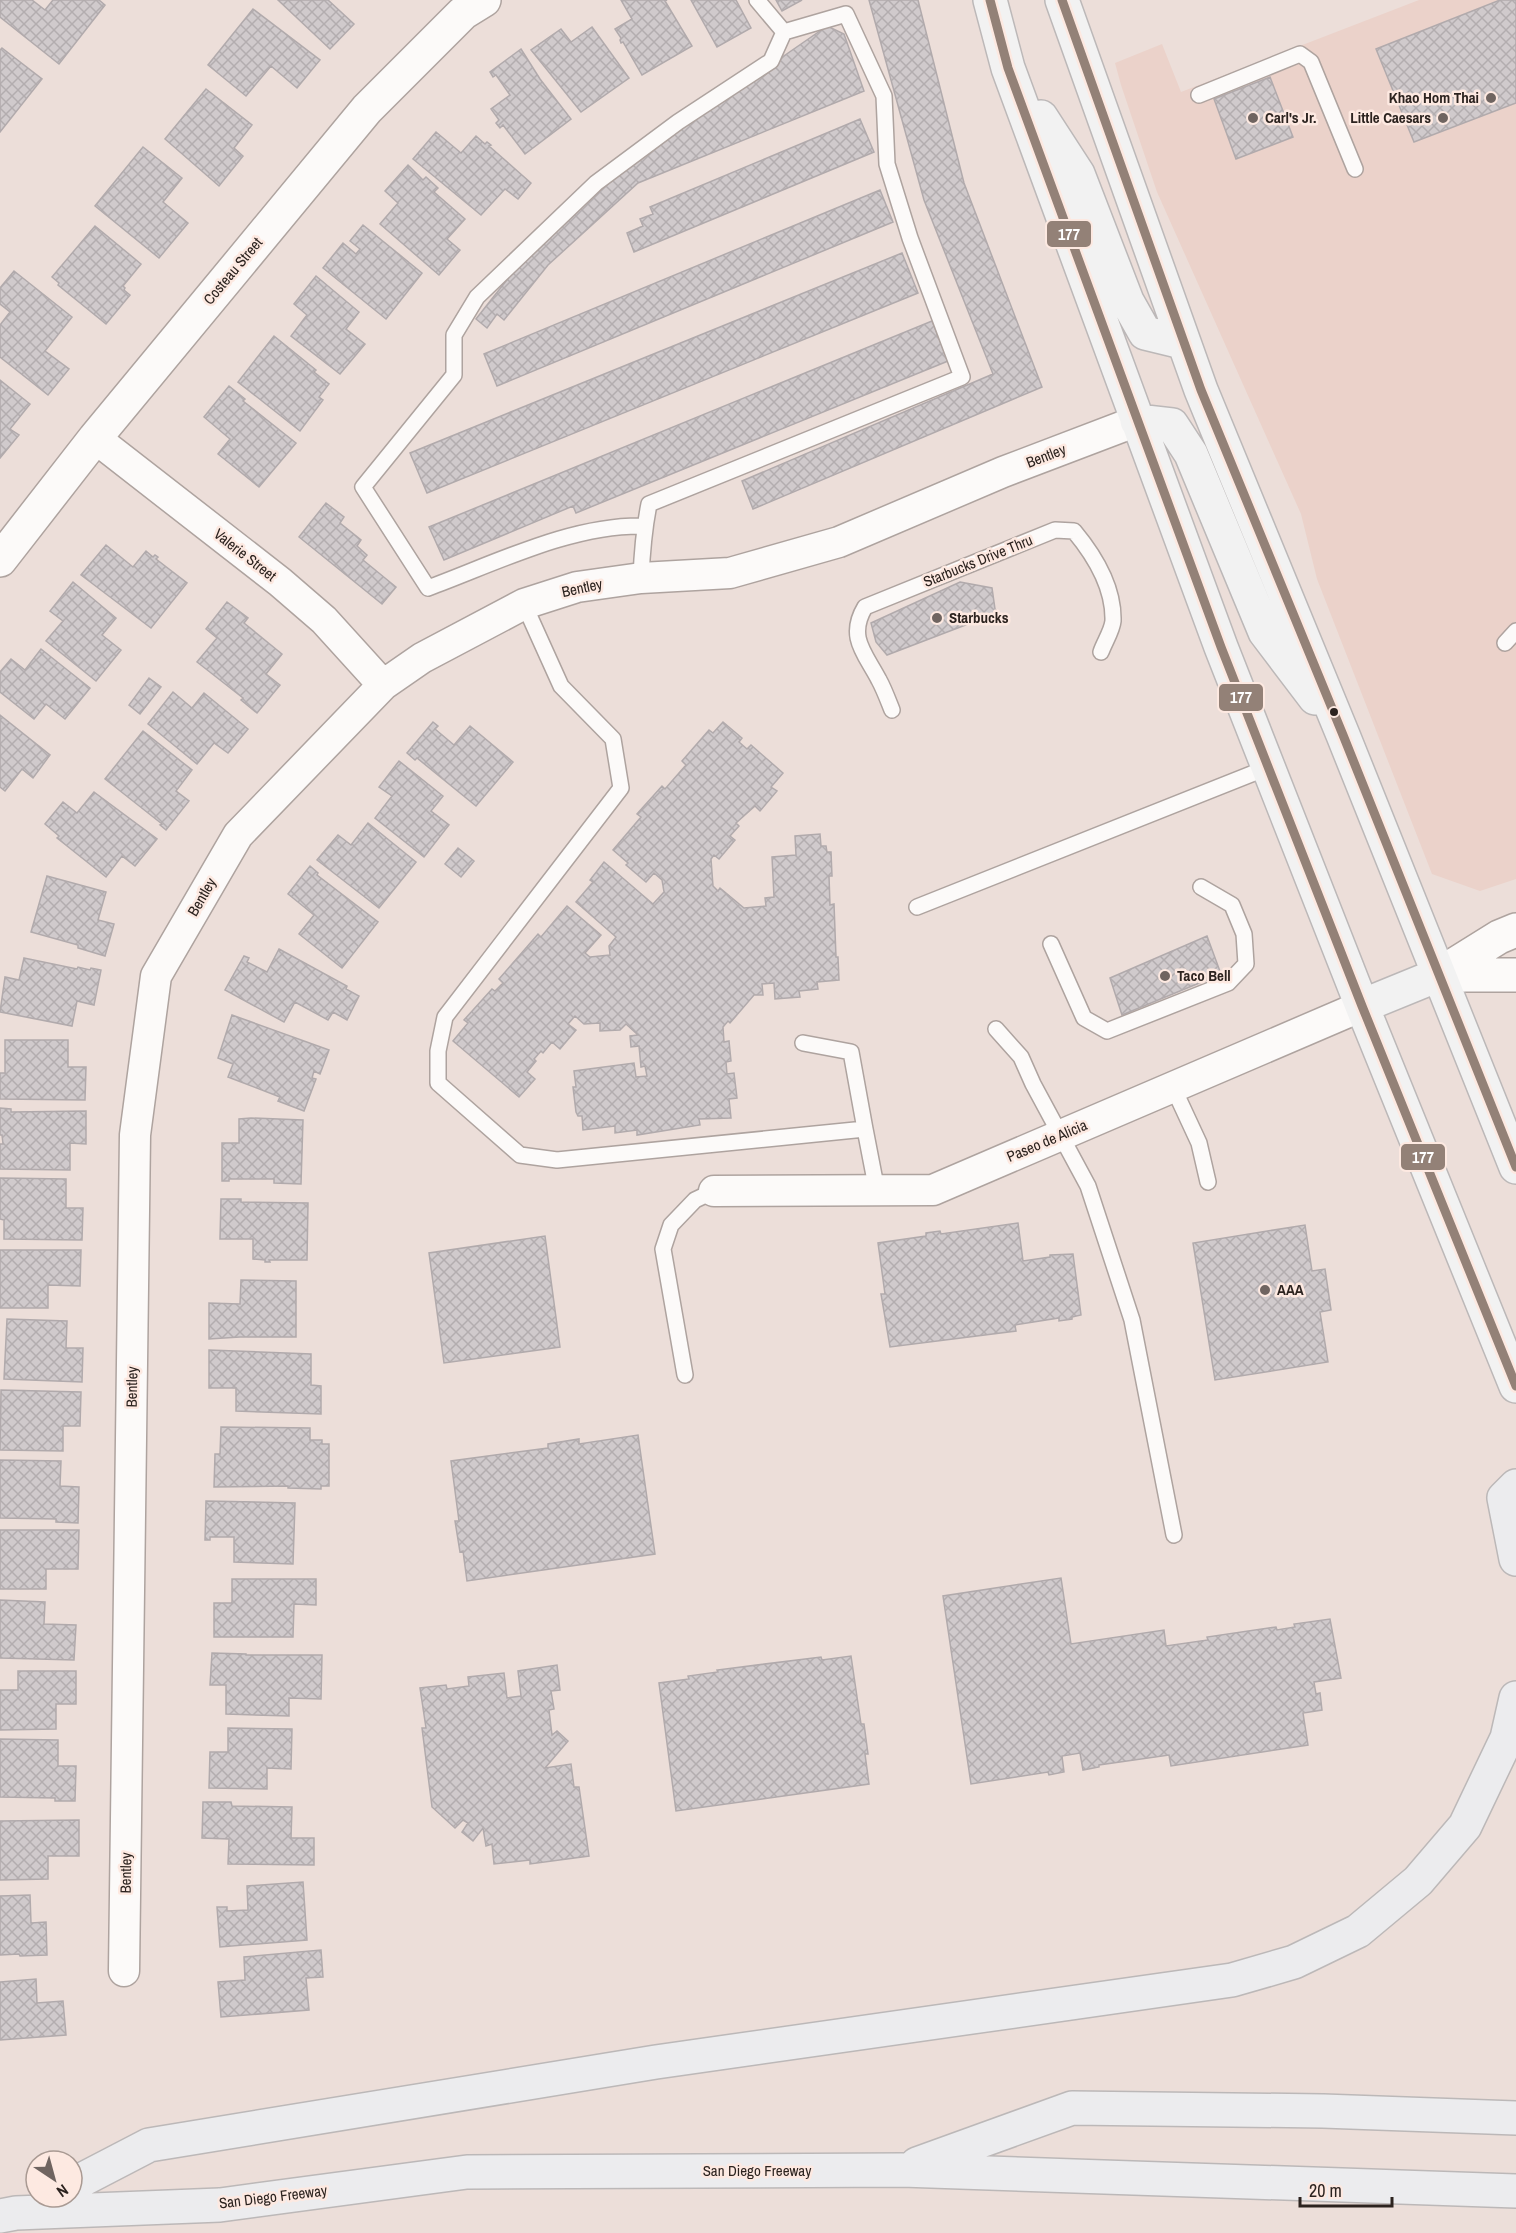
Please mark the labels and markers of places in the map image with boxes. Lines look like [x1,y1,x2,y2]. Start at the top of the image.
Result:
place label: Khao Hom Thai [1389,87,1479,108]
marker: Khao Hom Thai [1484,91,1498,105]
place label: Carl's Jr. [1265,107,1316,128]
place label: Little Caesars [1350,107,1431,128]
marker: Carl's Jr. [1246,111,1260,125]
marker: Little Caesars [1436,111,1450,125]
place label: Starbucks [949,607,1009,628]
marker: Starbucks [930,611,944,625]
unlabelled marker [1328,706,1340,718]
place label: Taco Bell [1177,965,1231,986]
marker: Taco Bell [1158,969,1172,983]
place label: AAA [1277,1279,1304,1300]
marker: AAA [1258,1283,1272,1297]

